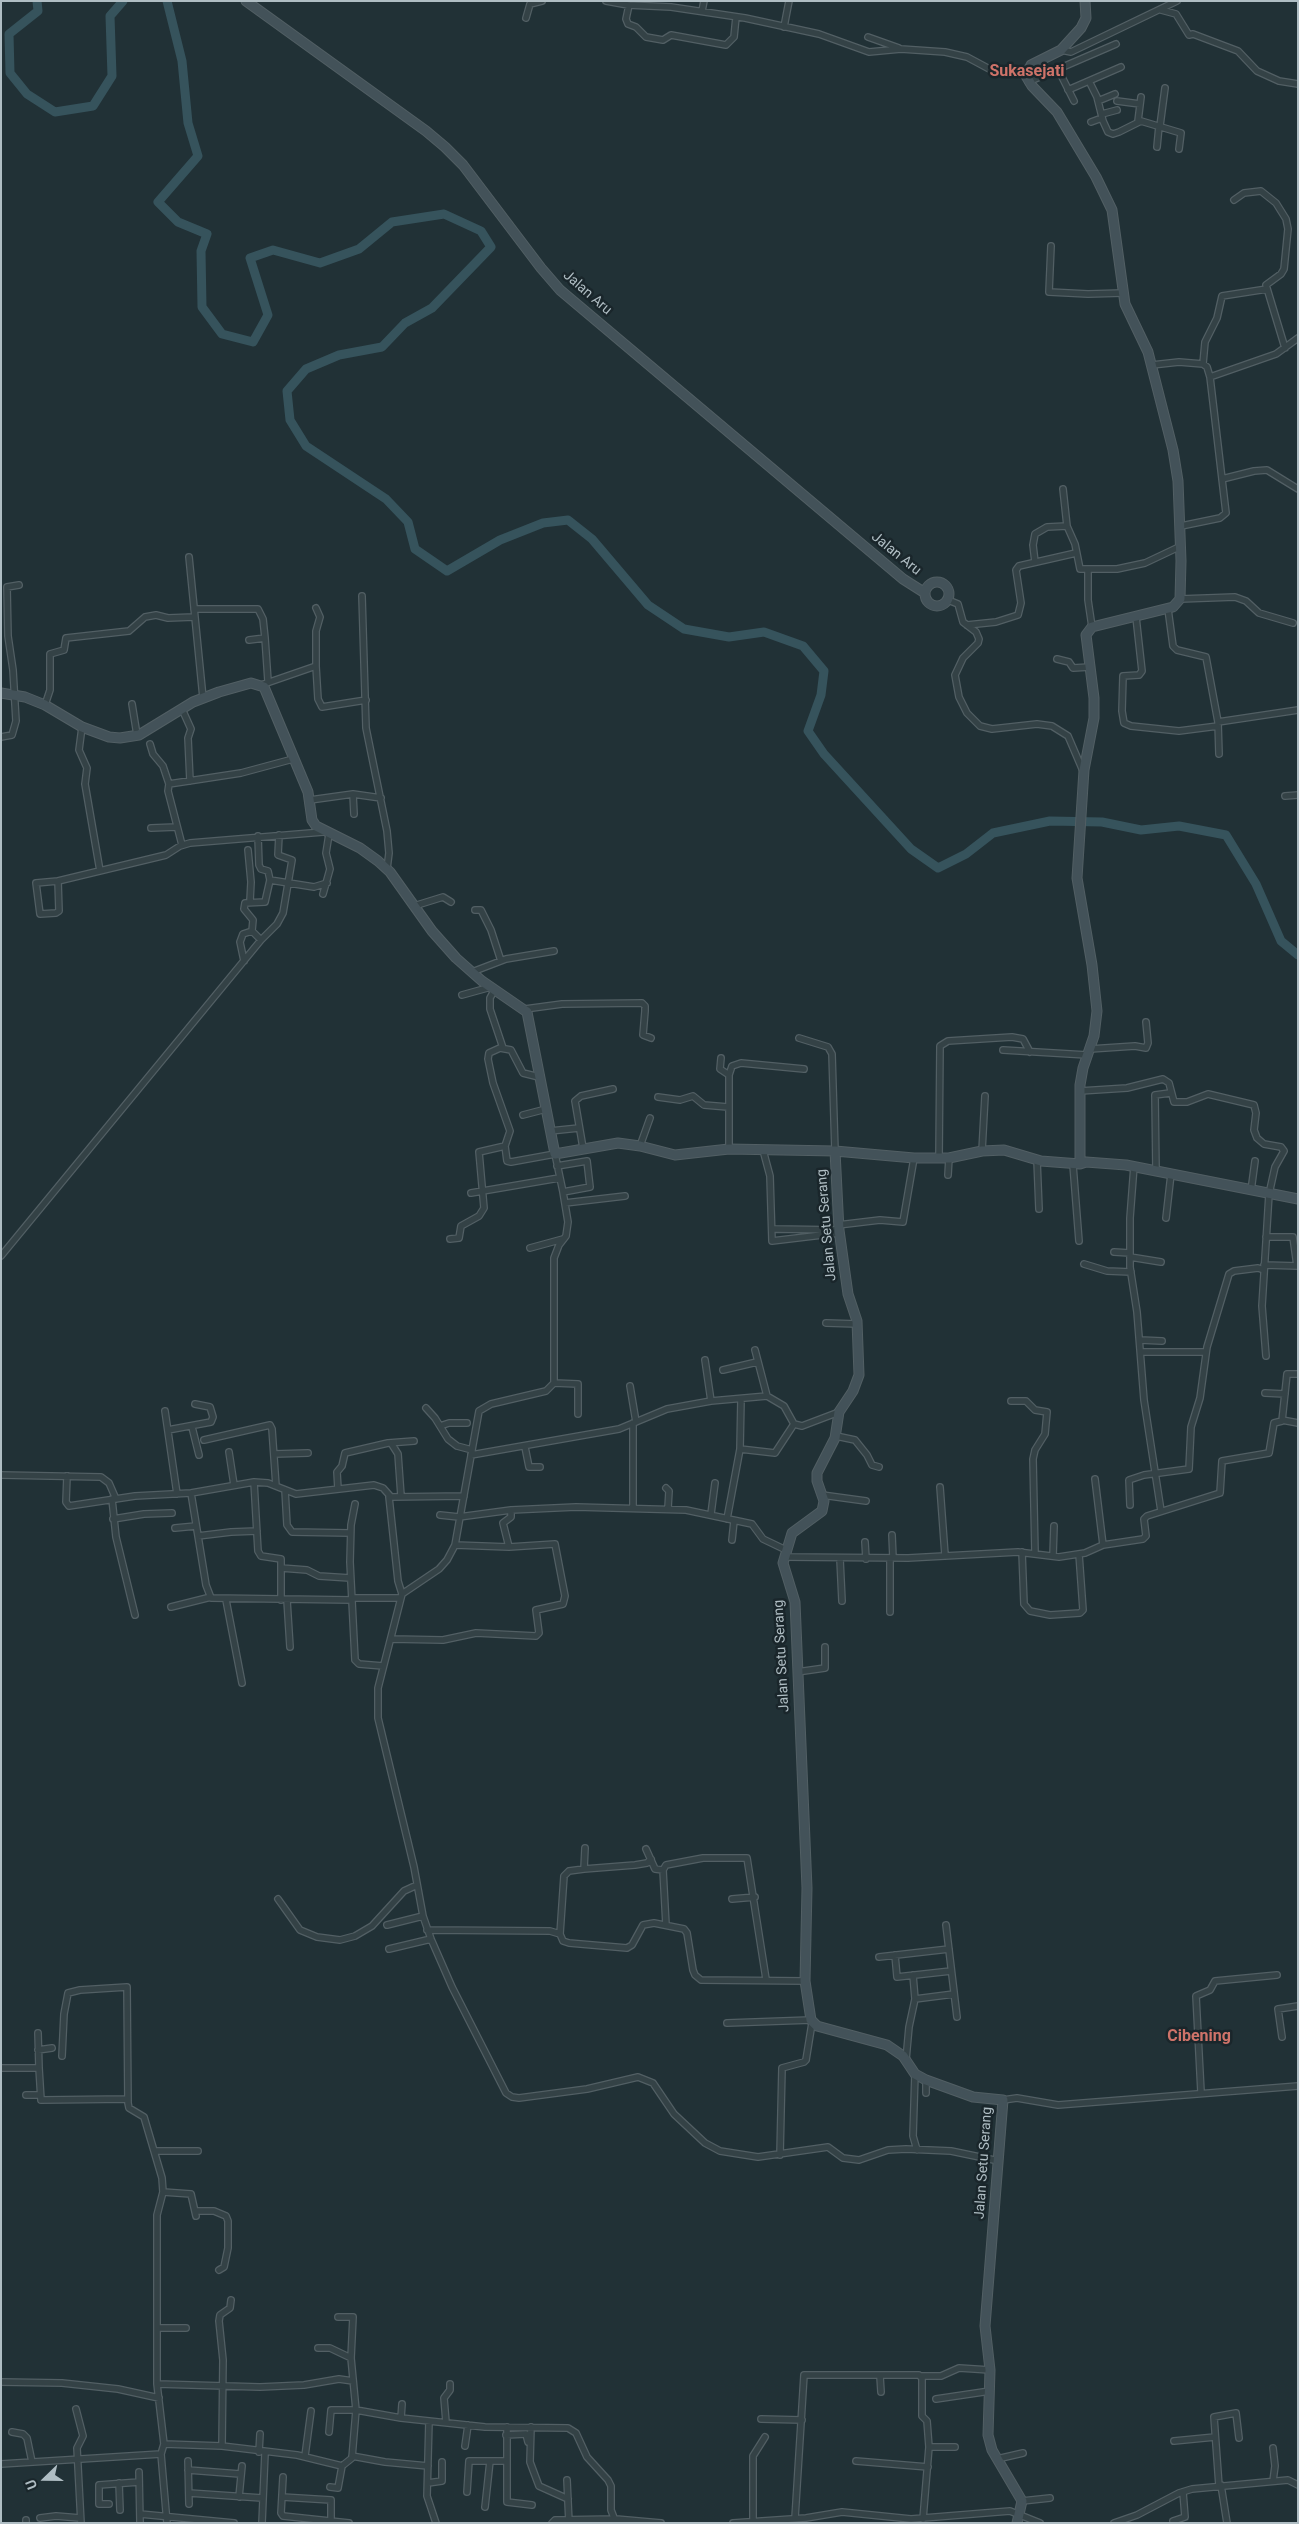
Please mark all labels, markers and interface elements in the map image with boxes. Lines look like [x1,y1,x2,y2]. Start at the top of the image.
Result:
district label: Sukasejati [989,62,1065,82]
street label: Jalan Aru [559,267,615,319]
street label: Jalan Aru [868,529,924,579]
street label: Jalan Setu Serang [814,1168,840,1282]
street label: Jalan Setu Serang [771,1599,793,1713]
district label: Cibening [1167,2027,1231,2047]
street label: Jalan Setu Serang [972,2106,996,2220]
north arrow [20,2454,70,2504]
text: U [22,2477,40,2492]

